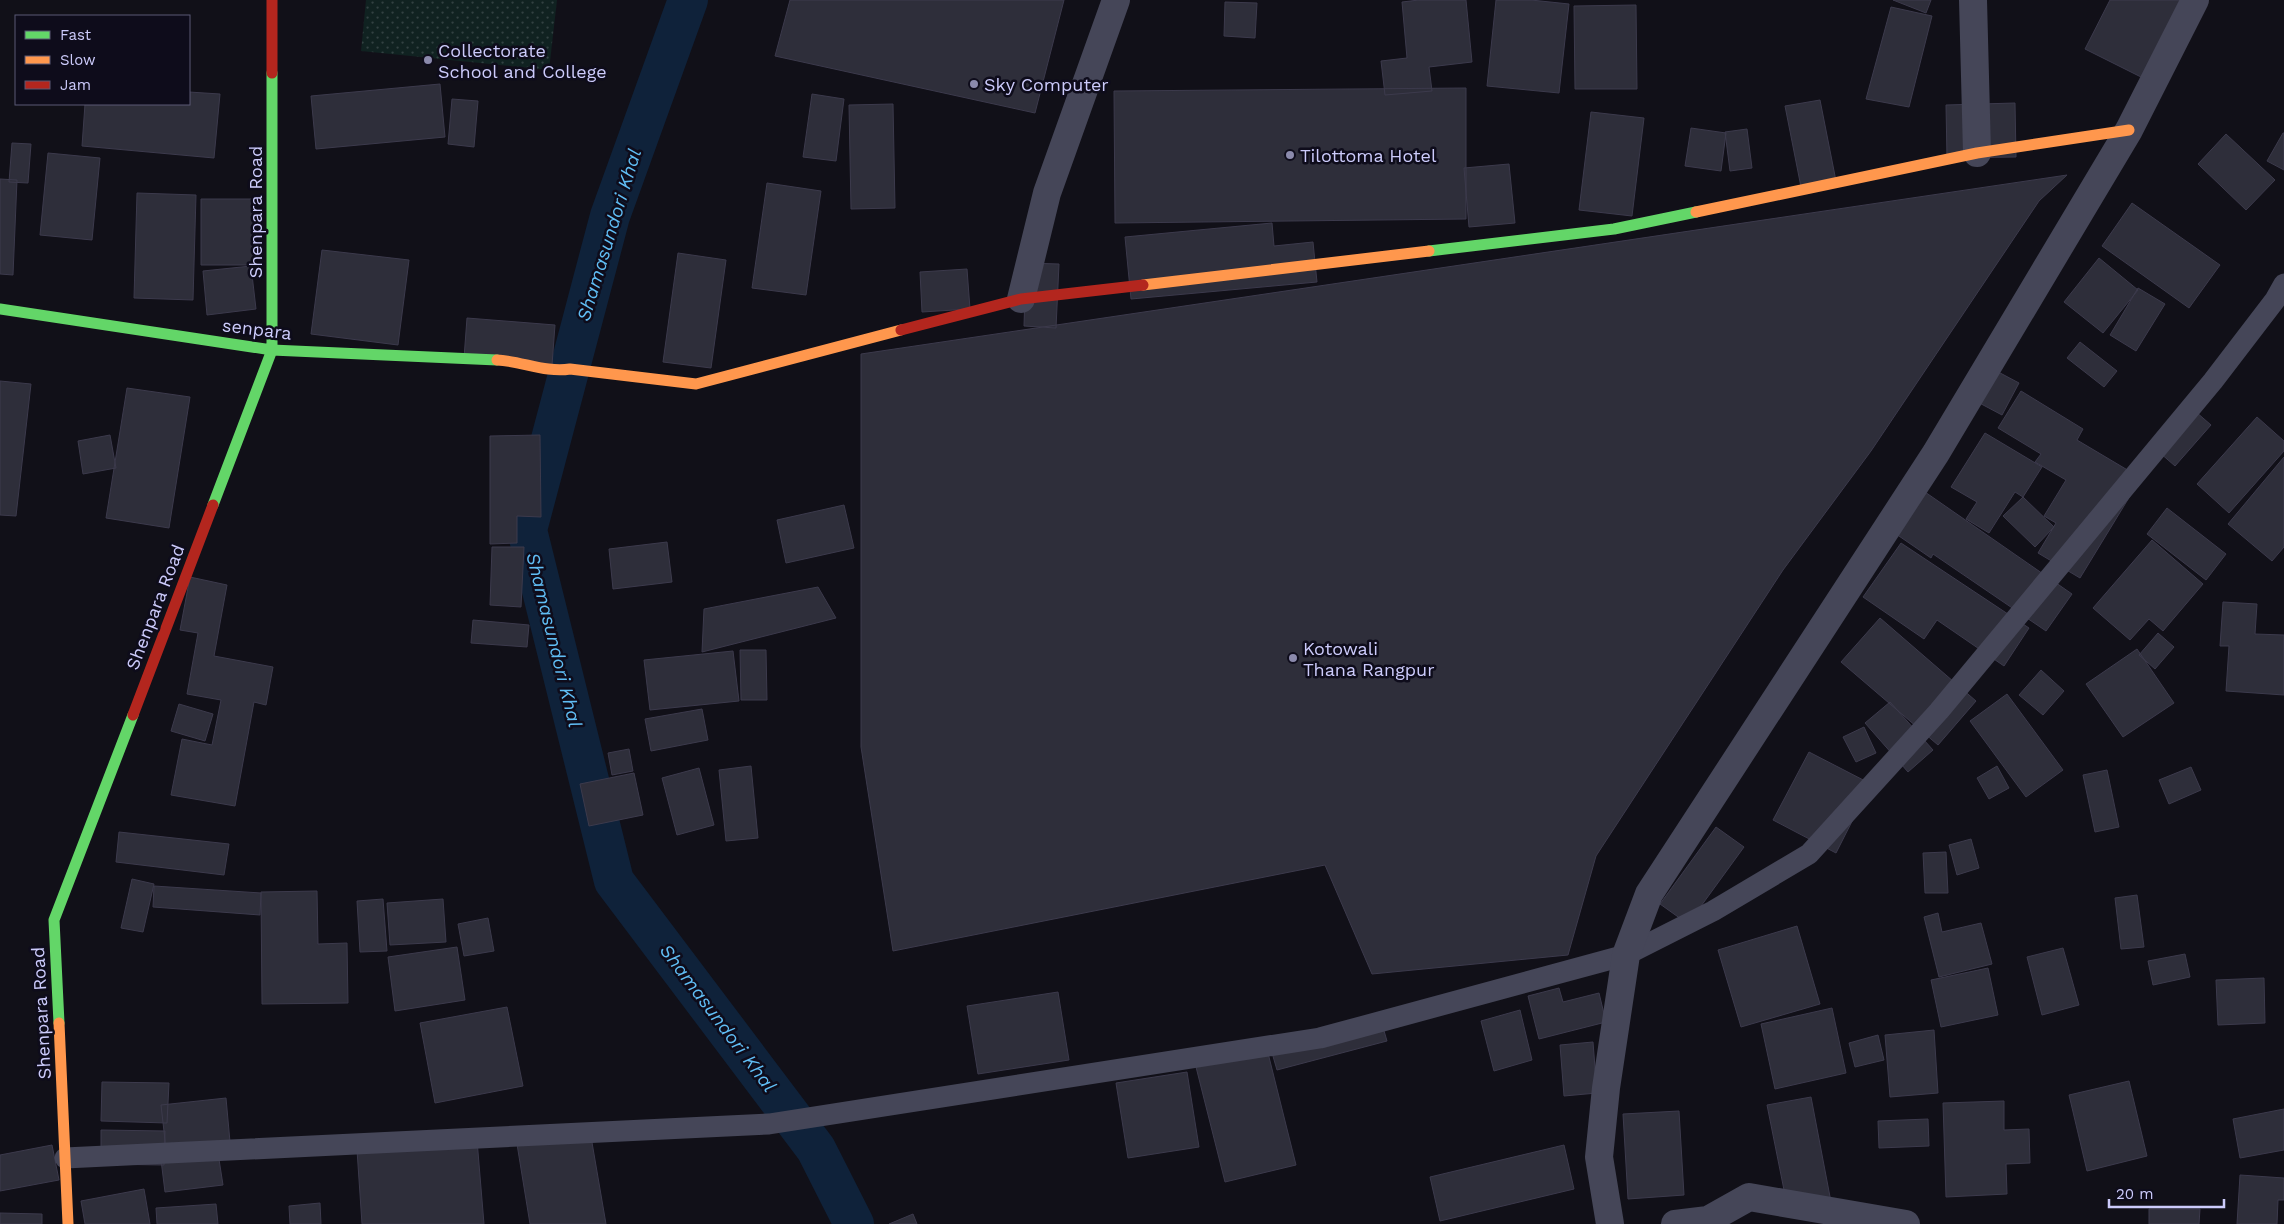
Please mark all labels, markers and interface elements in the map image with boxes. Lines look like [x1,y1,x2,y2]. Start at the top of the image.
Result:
legend [15,15,190,105]
text: Fast [60,26,92,44]
place label: Collectorate School and College [438,40,607,82]
text: Slow [60,51,96,69]
marker: Collectorate School and College [422,54,434,66]
place label: Sky Computer [984,74,1109,95]
text: Jam [60,76,91,94]
marker: Sky Computer [968,78,980,90]
place label: Tilottoma Hotel [1300,145,1437,166]
street label: Shenpara Road [245,146,266,278]
water label: Shamasundori Khal [572,146,646,324]
marker: Tilottoma Hotel [1284,149,1296,161]
street label: senpara [221,314,293,344]
street label: Shenpara Road [121,541,189,673]
water label: Shamasundori Khal [521,550,587,730]
place label: Kotowali Thana Rangpur [1303,638,1435,680]
marker: Kotowali Thana Rangpur [1287,652,1299,664]
water label: Shamasundori Khal [655,940,781,1097]
street label: Shenpara Road [27,946,55,1080]
scale bar [2109,1176,2224,1208]
text: 20 m [2116,1185,2154,1203]

